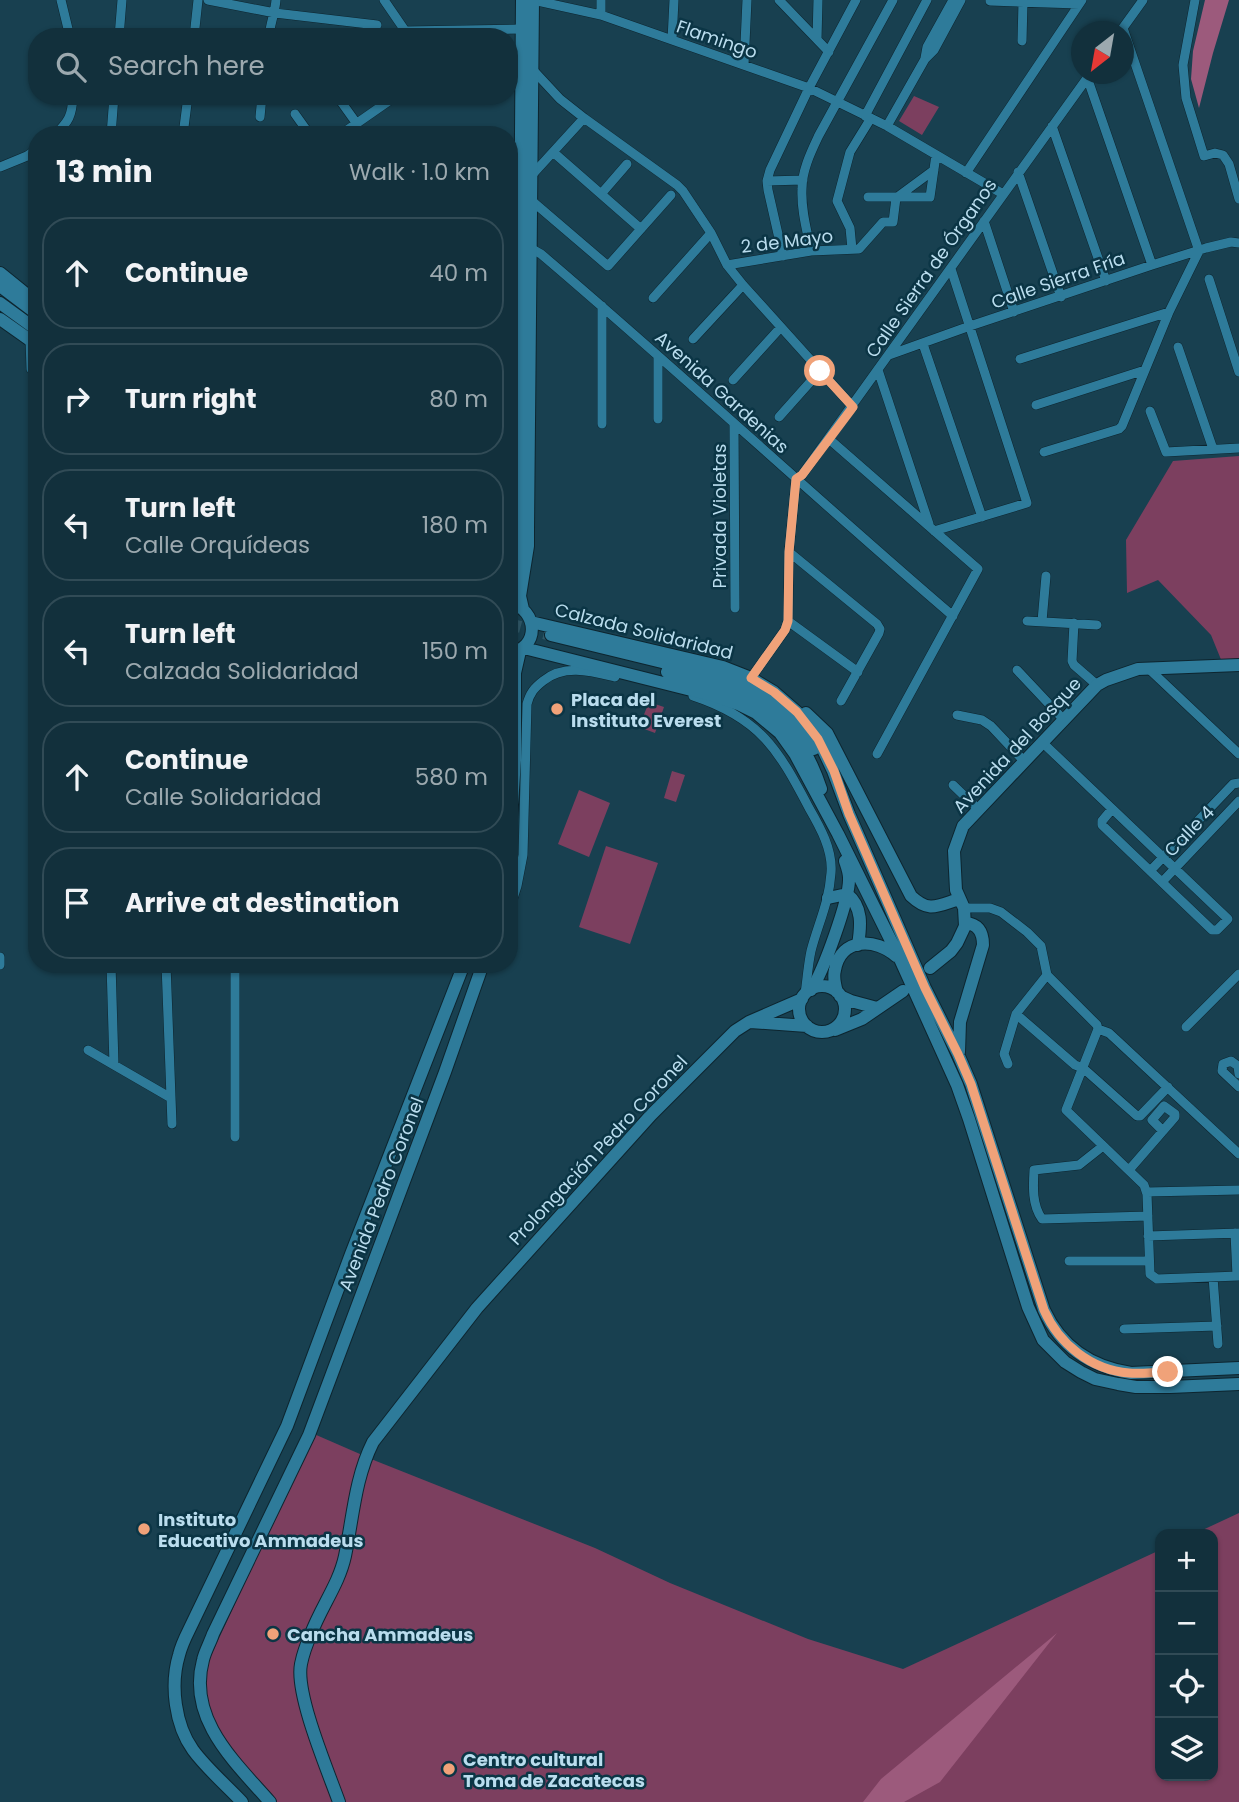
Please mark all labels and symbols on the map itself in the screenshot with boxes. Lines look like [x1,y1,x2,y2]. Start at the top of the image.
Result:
street label: Flamingo [673,14,761,64]
north arrow [1071,21,1134,84]
street label: Calle Sierra de Órganos [860,174,1002,362]
street label: 2 de Mayo [740,223,834,259]
street label: Calle Sierra Fría [988,245,1128,315]
street label: Avenida Gardenias [650,325,794,459]
route start [804,355,835,386]
street label: Privada Violetas [707,444,732,588]
street label: Calzada Solidaridad [552,597,736,665]
street label: Avenida del Bosque [947,671,1087,819]
place label: Placa del Instituto Everest [571,687,721,733]
marker: Placa del Instituto Everest [549,701,565,717]
street label: Calle 4 [1158,800,1220,862]
street label: Prolongación Pedro Coronel [503,1050,693,1250]
street label: Avenida Pedro Coronel [332,1093,430,1295]
route end [1152,1356,1183,1387]
place label: Instituto Educativo Ammadeus [158,1507,363,1553]
marker: Instituto Educativo Ammadeus [136,1521,152,1537]
place label: Cancha Ammadeus [287,1622,473,1647]
marker: Cancha Ammadeus [265,1626,281,1642]
place label: Centro cultural Toma de Zacatecas [463,1747,645,1793]
marker: Centro cultural Toma de Zacatecas [441,1761,457,1777]

